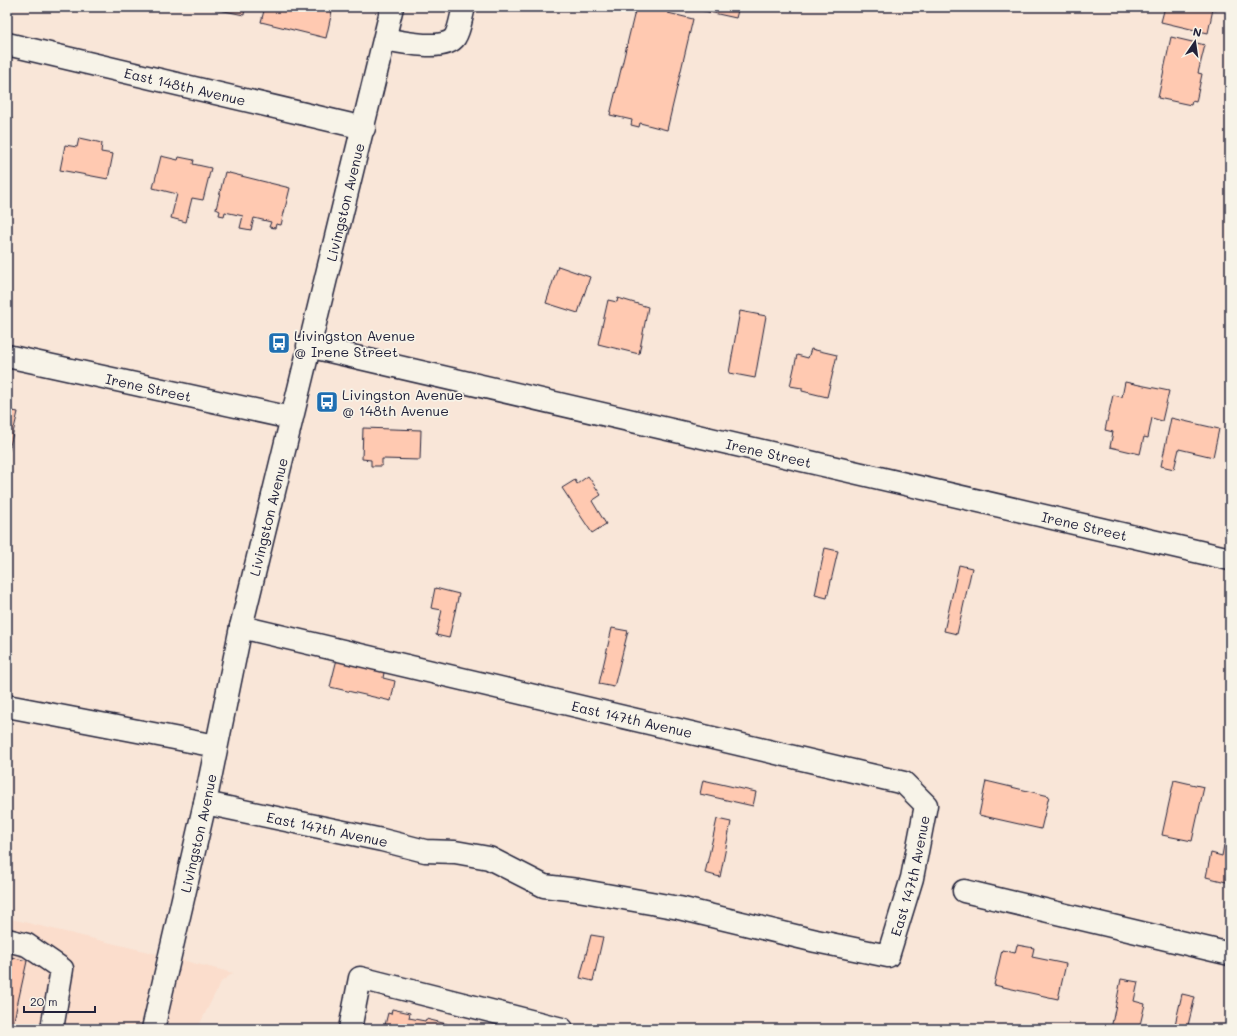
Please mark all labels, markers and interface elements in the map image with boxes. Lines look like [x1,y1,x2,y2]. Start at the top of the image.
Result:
north arrow [1175,22,1215,62]
text: N [1192,24,1203,40]
street label: East 148th Avenue [122,62,248,109]
street label: Livingston Avenue [321,141,368,263]
place label: Livingston Avenue @ Irene Street [294,326,415,361]
bus stop icon: Livingston Avenue @ Irene Street [266,330,292,356]
street label: Irene Street [104,368,193,406]
place label: Livingston Avenue @ 148th Avenue [342,385,463,420]
bus stop icon: Livingston Avenue @ 148th Avenue [314,389,340,415]
street label: Irene Street [724,433,814,472]
street label: Livingston Avenue [244,456,291,578]
street label: Irene Street [1040,506,1129,544]
street label: East 147th Avenue [570,696,694,742]
street label: Livingston Avenue [175,772,220,894]
street label: East 147th Avenue [265,807,390,851]
street label: East 147th Avenue [885,814,933,938]
scale bar [24,988,95,1014]
text: 20 m [30,993,58,1009]

